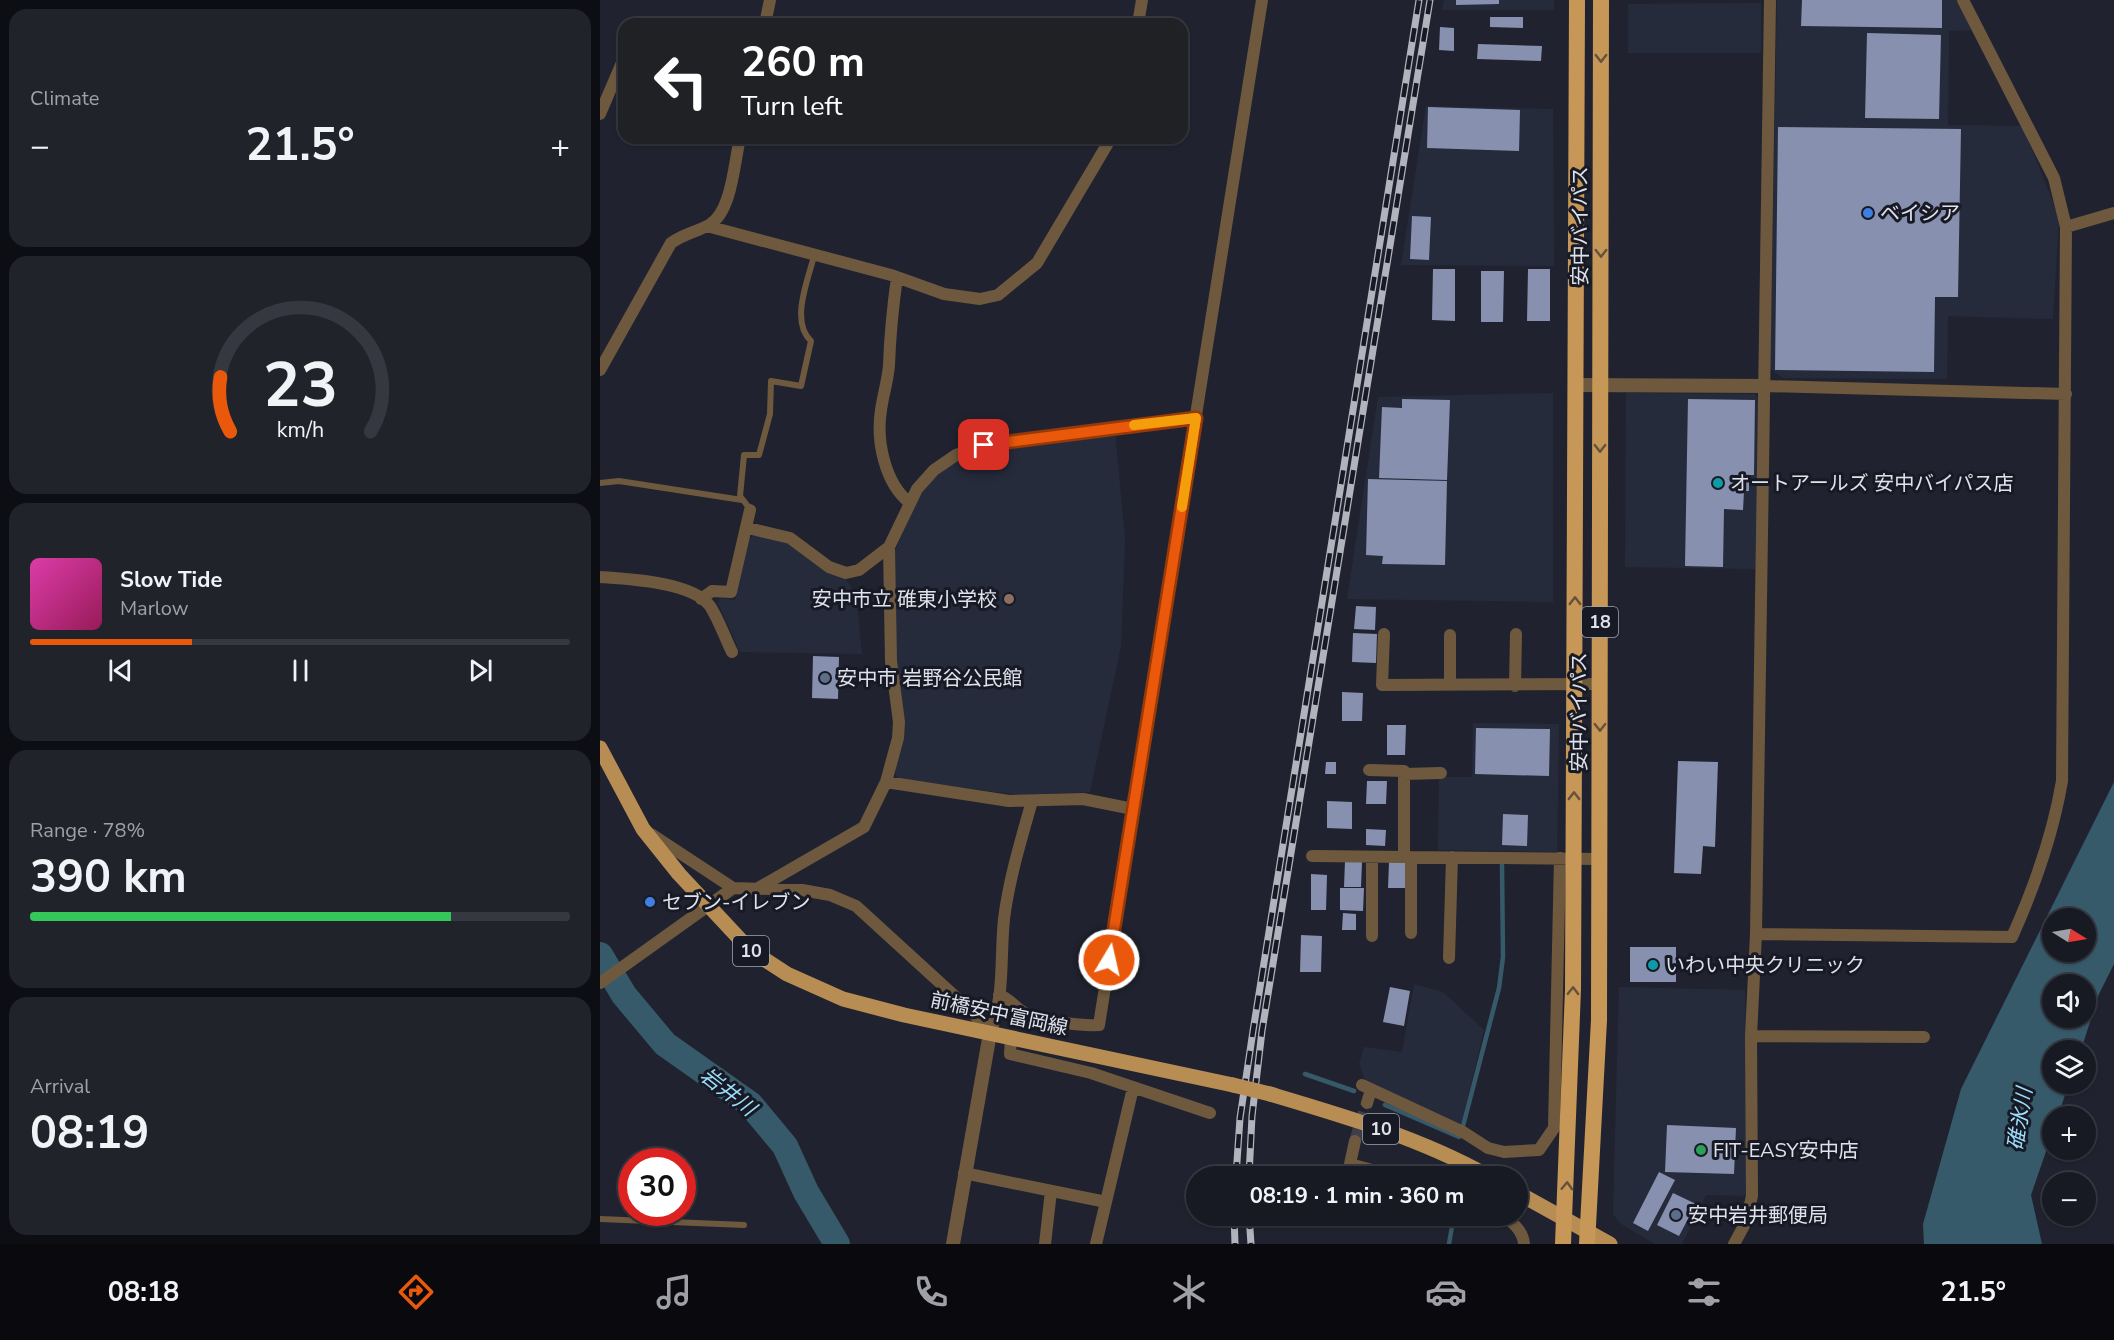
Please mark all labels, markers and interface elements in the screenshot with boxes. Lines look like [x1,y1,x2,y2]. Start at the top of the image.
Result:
text: 260 m [741,34,865,91]
icon: left [642,42,720,120]
one-way arrow [1595,54,1607,63]
text: Climate [30,85,99,112]
text: Turn left [741,88,842,125]
text: 21.5° [245,115,355,176]
text: − [30,124,50,169]
text: + [550,124,570,169]
street label: 安中バイパス [1567,166,1594,286]
place label: ベイシア [1880,200,1960,227]
marker: ベイシア [1861,206,1875,220]
one-way arrow [1595,249,1607,258]
text: 23 [263,343,337,428]
text: km/h [276,415,324,445]
pin [958,419,1009,470]
icon: arrive [967,428,1000,461]
one-way arrow [1594,444,1606,453]
place label: オートアールズ 安中バイパス店 [1730,470,2014,497]
marker: オートアールズ 安中バイパス店 [1711,476,1725,490]
text: Slow Tide [120,565,222,595]
place label: 安中市立 碓東小学校 [812,586,997,613]
marker: 安中市立 碓東小学校 [1002,592,1016,606]
text: Marlow [120,595,188,622]
one-way arrow [1569,596,1581,605]
road number: 18 [1582,607,1618,637]
street label: 安中バイパス [1566,652,1593,772]
icon: previous [104,654,137,687]
icon: pause [284,654,317,687]
icon: next [464,654,497,687]
place label: 安中市 岩野谷公民館 [837,665,1022,692]
marker: 安中市 岩野谷公民館 [818,671,832,685]
one-way arrow [1594,723,1606,732]
one-way arrow [1568,791,1580,800]
text: Range · 78% [30,817,145,844]
text: 390 km [30,847,187,908]
place label: セブン-イレブン [662,889,810,916]
marker: セブン-イレブン [643,895,657,909]
north arrow [2042,908,2096,962]
map controls [2042,908,2096,1226]
position arrow [1077,928,1141,992]
road number: 10 [733,936,769,966]
place label: いわい中央クリニック [1665,952,1865,979]
marker: いわい中央クリニック [1646,958,1660,972]
button: sound [2042,974,2096,1028]
street label: 前橋安中富岡線 [928,986,1070,1042]
one-way arrow [1567,986,1579,995]
button: layers [2042,1040,2096,1094]
water label: 岩井川 [695,1062,763,1124]
text: Arrival [30,1073,90,1100]
water label: 碓氷川 [2001,1084,2039,1152]
text: 08:19 [30,1103,149,1164]
button: + [2042,1106,2096,1160]
road number: 10 [1363,1114,1399,1144]
place label: FIT-EASY安中店 [1713,1137,1858,1164]
marker: FIT-EASY安中店 [1694,1143,1708,1157]
speed limit sign: 30 [618,1148,696,1226]
button: − [2042,1172,2096,1226]
text: 08:19 · 1 min · 360 m [1250,1181,1464,1211]
one-way arrow [1561,1181,1573,1190]
place label: 安中岩井郵便局 [1688,1202,1828,1229]
marker: 安中岩井郵便局 [1669,1208,1683,1222]
icon: directions [395,1271,437,1313]
icon: music [653,1271,695,1313]
icon: phone [910,1271,952,1313]
icon: climate [1168,1271,1210,1313]
icon: car [1425,1271,1467,1313]
icon: filters [1683,1271,1725,1313]
text: 08:18 [108,1274,179,1311]
text: 21.5° [1941,1274,2006,1311]

